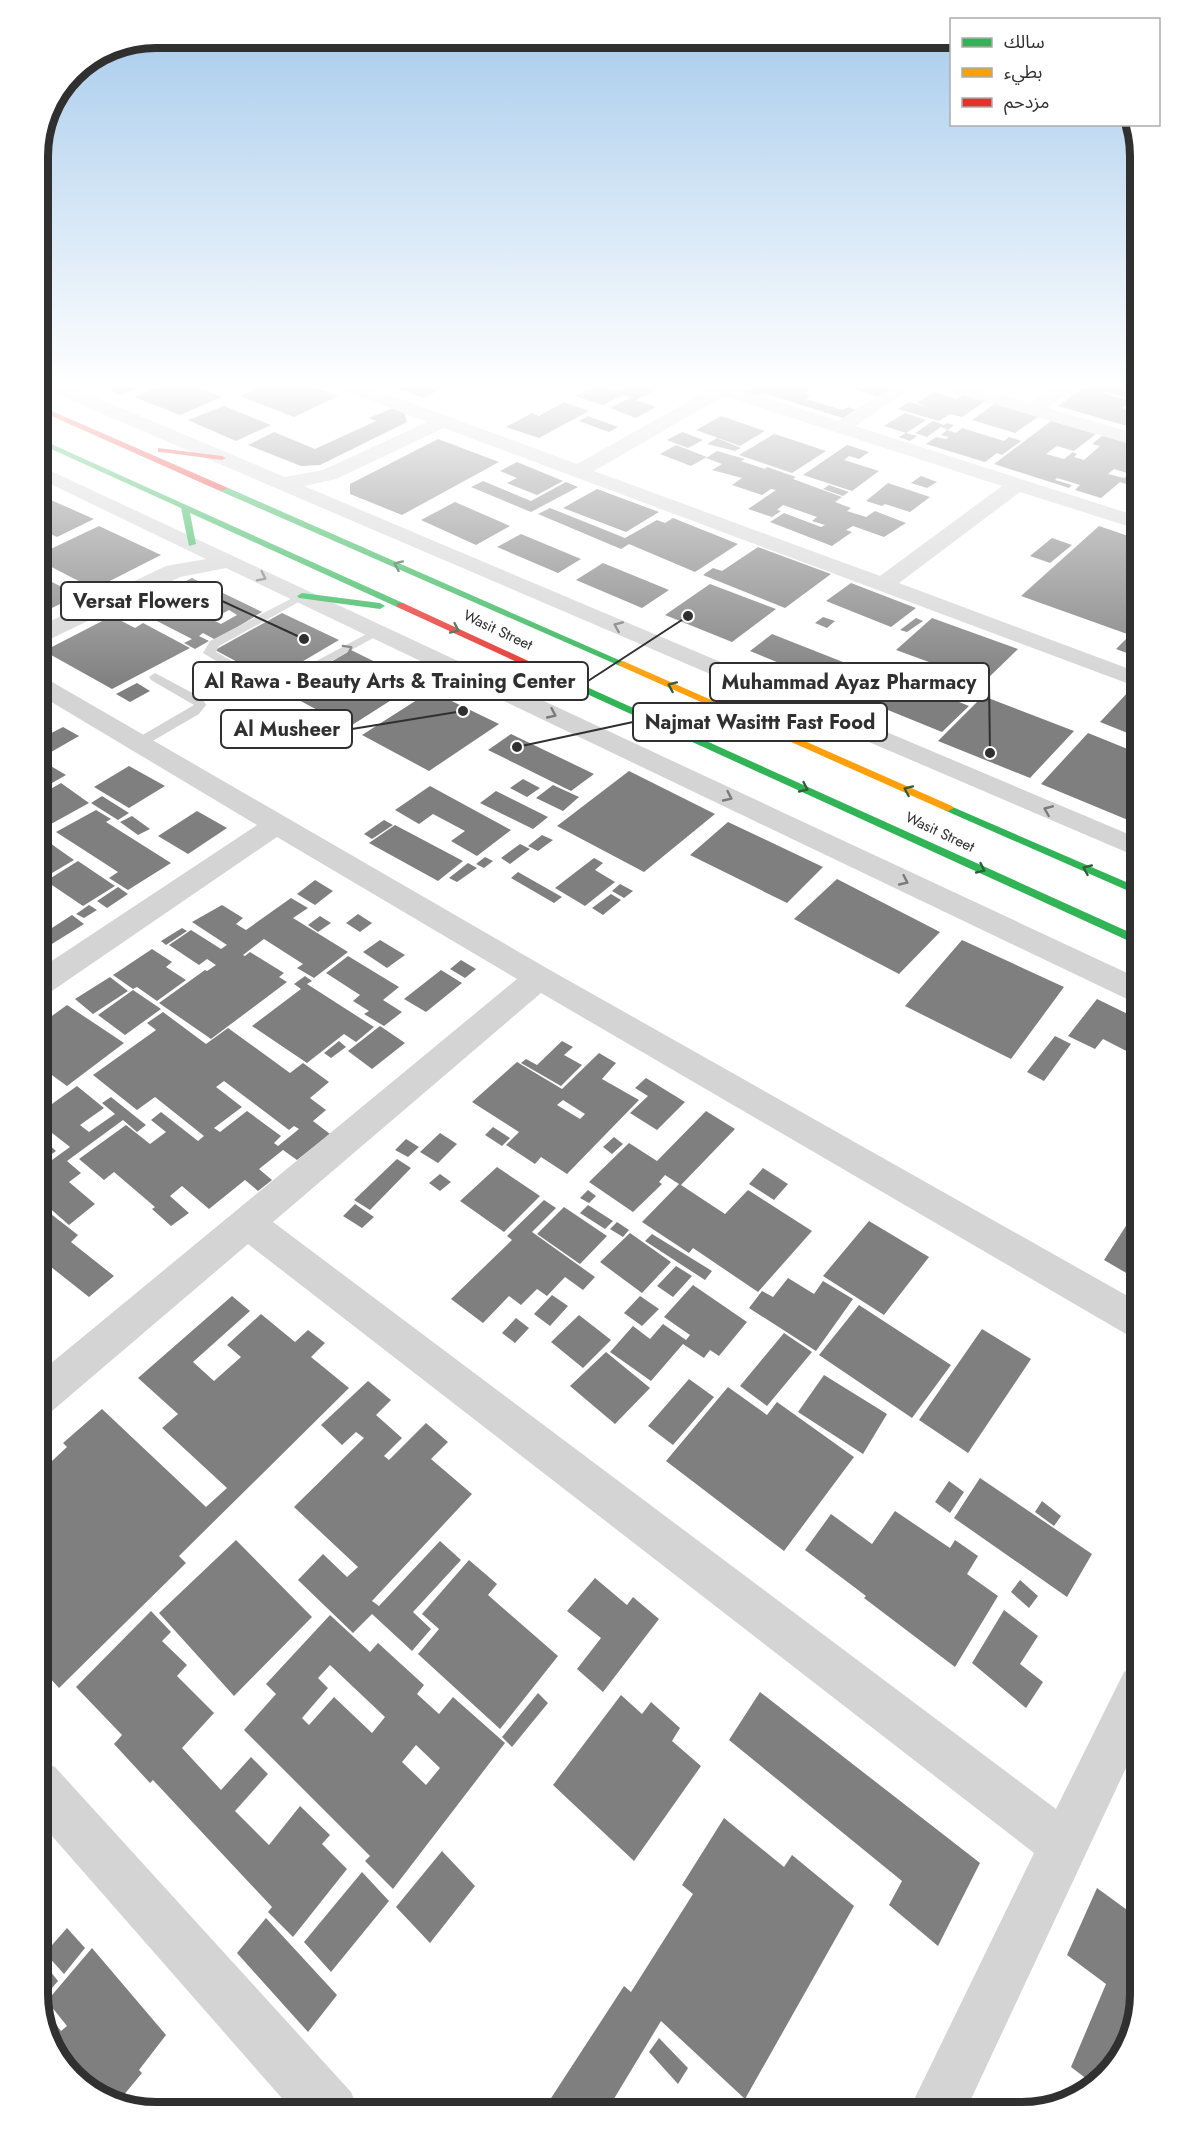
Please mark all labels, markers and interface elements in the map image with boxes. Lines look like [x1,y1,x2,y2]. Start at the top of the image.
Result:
legend [950,18,1160,126]
text: سالك [1004,29,1045,55]
text: بطيء [1004,59,1042,85]
text: مزدحم [1004,89,1049,115]
one-way arrow [393,561,404,573]
one-way arrow [255,569,266,581]
callout: Versat Flowers [61,582,222,620]
text: Versat Flowers [72,587,209,616]
street label: Wasit Street [460,604,537,656]
one-way arrow [448,621,459,633]
one-way arrow [613,621,624,633]
one-way arrow [342,645,352,656]
callout: Al Rawa - Beauty Arts & Training Center [193,662,588,700]
callout: Muhammad Ayaz Pharmacy [710,663,989,701]
text: Al Rawa - Beauty Arts & Training Center [203,667,576,696]
text: Muhammad Ayaz Pharmacy [721,668,977,697]
one-way arrow [668,682,679,694]
callout: Najmat Wasittt Fast Food [633,703,887,741]
one-way arrow [545,707,556,719]
text: Najmat Wasittt Fast Food [645,708,875,737]
callout: Al Musheer [221,710,352,748]
text: Al Musheer [232,715,341,744]
one-way arrow [797,781,808,793]
one-way arrow [904,786,915,798]
one-way arrow [721,790,732,802]
one-way arrow [1043,805,1054,817]
street label: Wasit Street [902,806,979,858]
one-way arrow [975,862,986,874]
one-way arrow [1082,864,1093,876]
one-way arrow [898,873,909,885]

